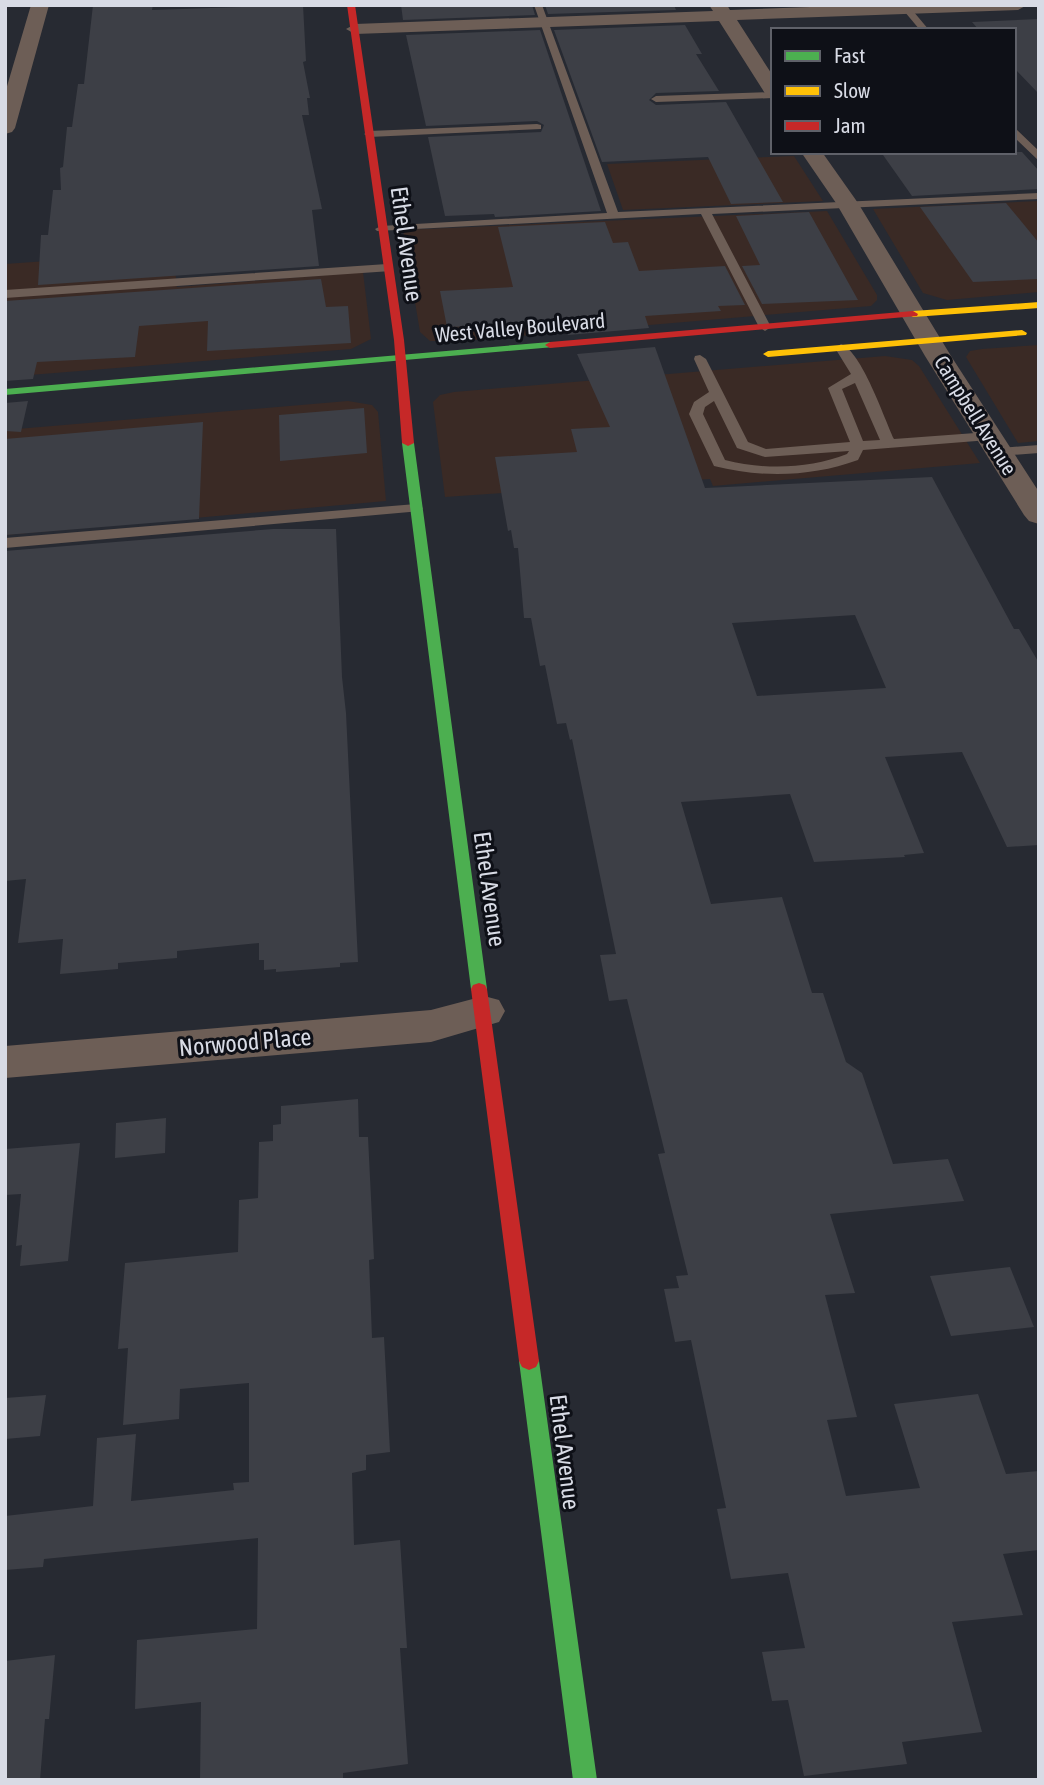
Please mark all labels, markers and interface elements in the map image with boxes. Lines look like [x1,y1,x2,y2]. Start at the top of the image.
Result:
legend [771,28,1016,154]
text: Fast [834,43,865,67]
text: Slow [834,78,871,102]
text: Jam [834,113,866,137]
street label: Ethel Avenue [386,185,428,303]
street label: West Valley Boulevard [434,308,606,346]
street label: Campbell Avenue [930,351,1022,479]
street label: Ethel Avenue [469,830,511,948]
street label: Norwood Place [178,1023,312,1061]
street label: Ethel Avenue [545,1393,585,1511]

